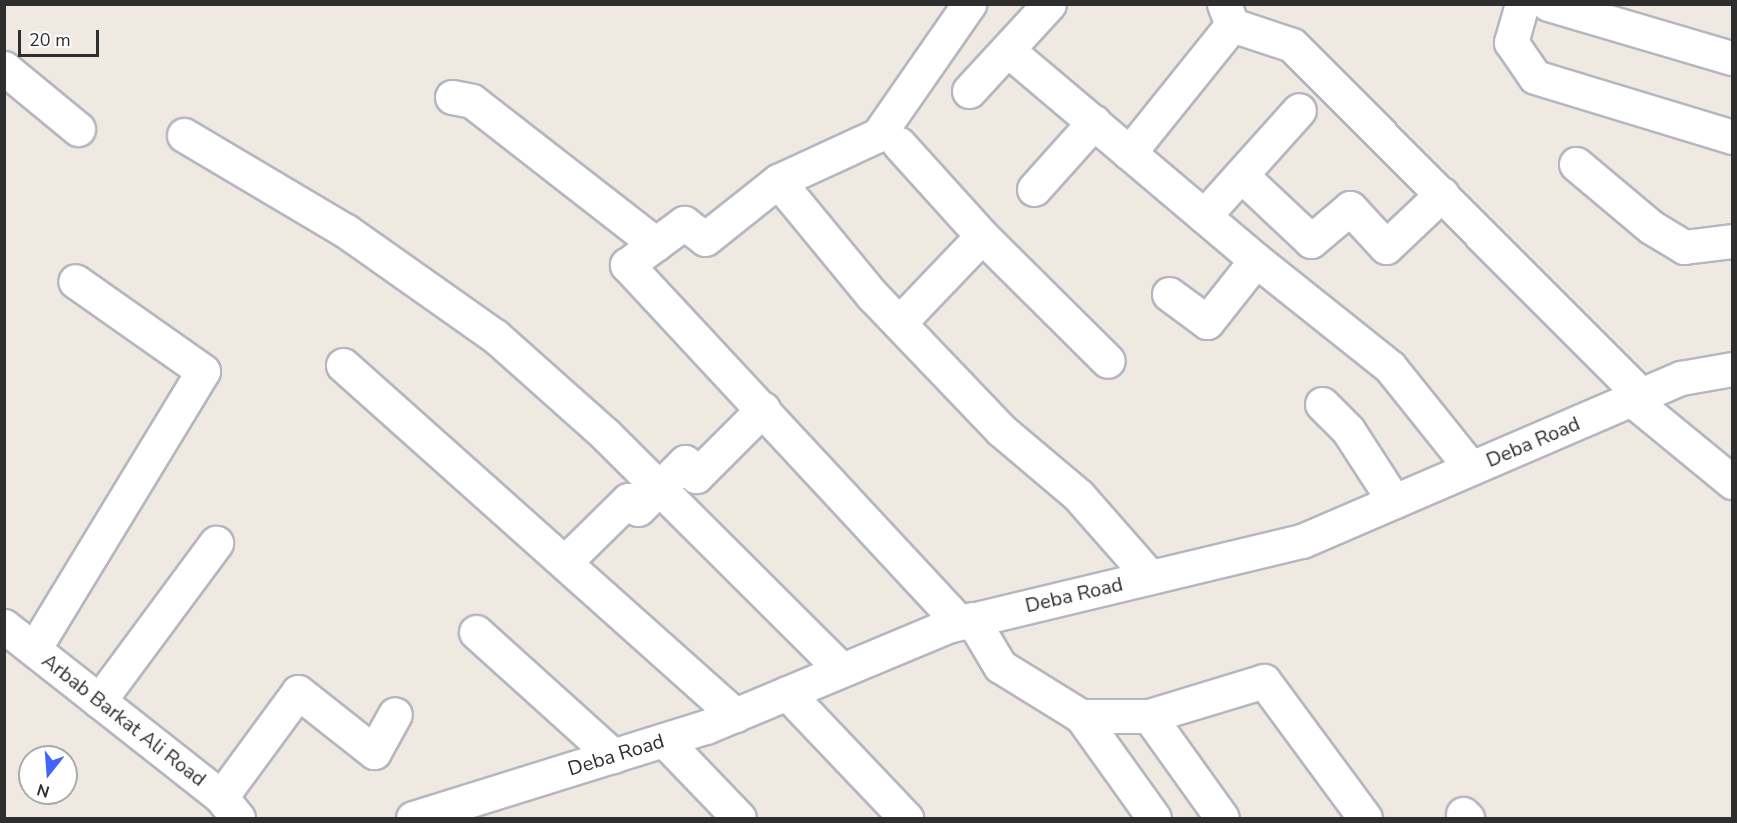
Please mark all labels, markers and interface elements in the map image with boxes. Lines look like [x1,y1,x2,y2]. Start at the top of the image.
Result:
scale bar [21,18,102,56]
text: 20 m [29,28,71,52]
street label: Deba Road [1483,412,1583,472]
street label: Deba Road [1023,572,1125,618]
street label: Arbab Barkat Ali Road [37,649,211,791]
street label: Deba Road [565,729,667,781]
north arrow [18,745,78,805]
text: N [34,778,52,803]

